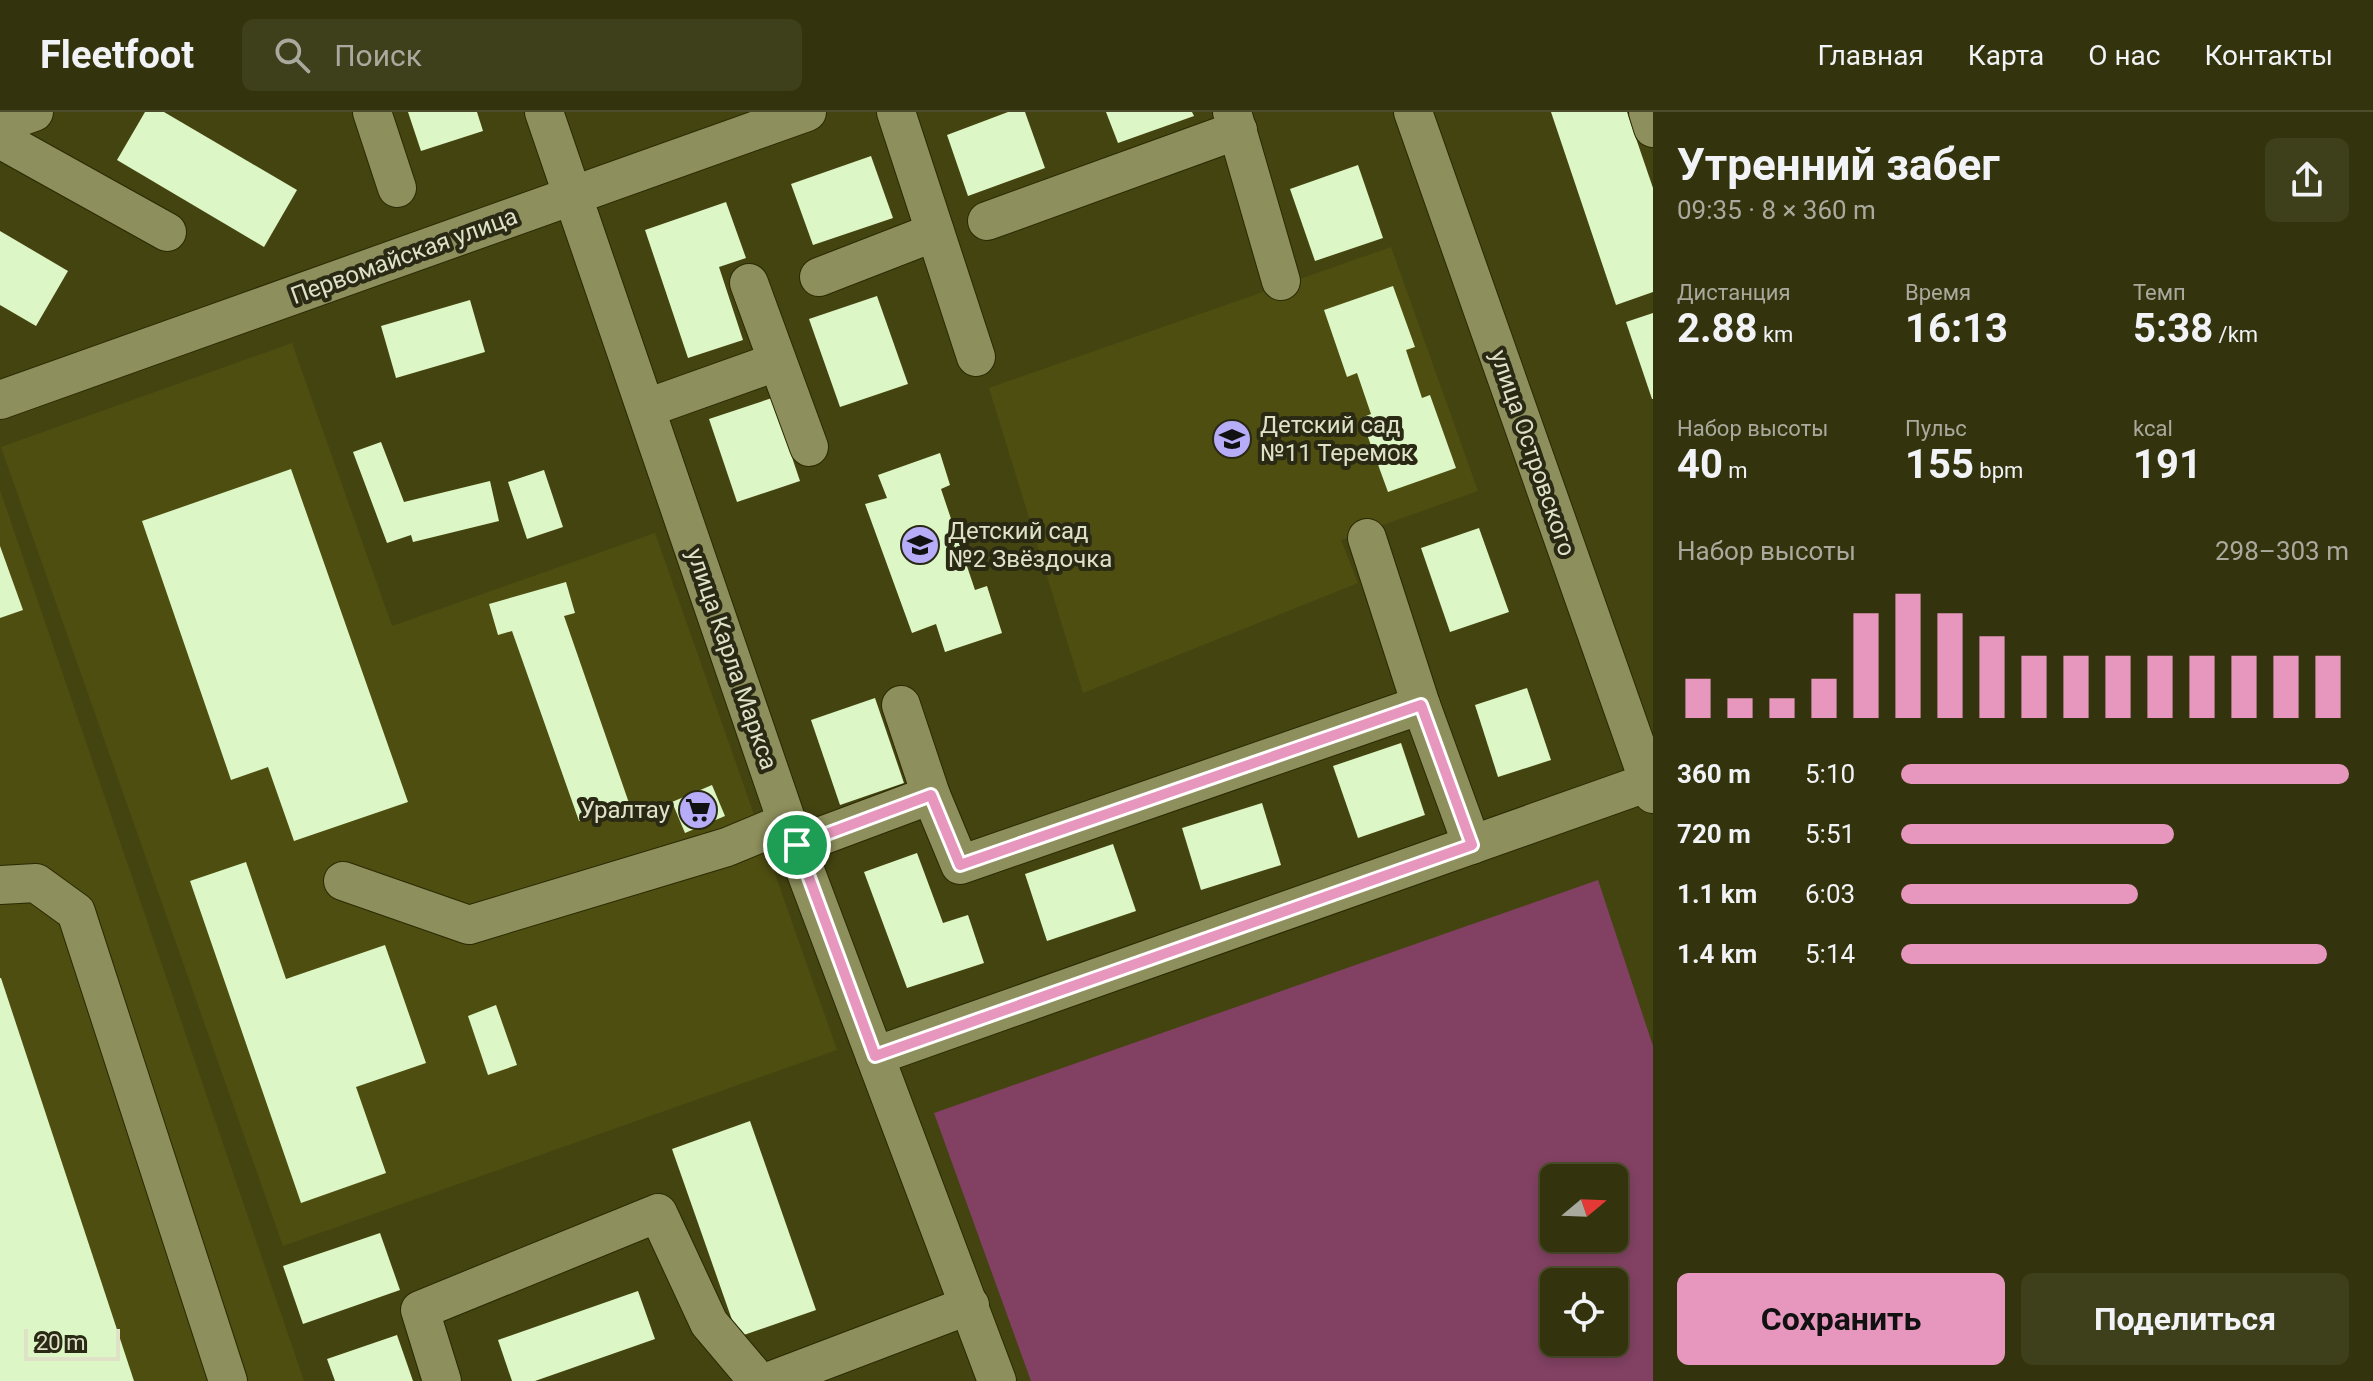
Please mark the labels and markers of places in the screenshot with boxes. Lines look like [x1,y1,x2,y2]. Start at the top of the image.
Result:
place label: Детский сад №11 Теремок [1260,411,1414,467]
school or university icon: Детский сад №11 Теремок [1211,418,1253,460]
place label: Детский сад №2 Звёздочка [948,517,1112,573]
school or university icon: Детский сад №2 Звёздочка [899,524,941,566]
supermarket icon: Уралтау [677,789,719,831]
place label: Уралтау [580,796,671,824]
pin [763,811,831,879]

